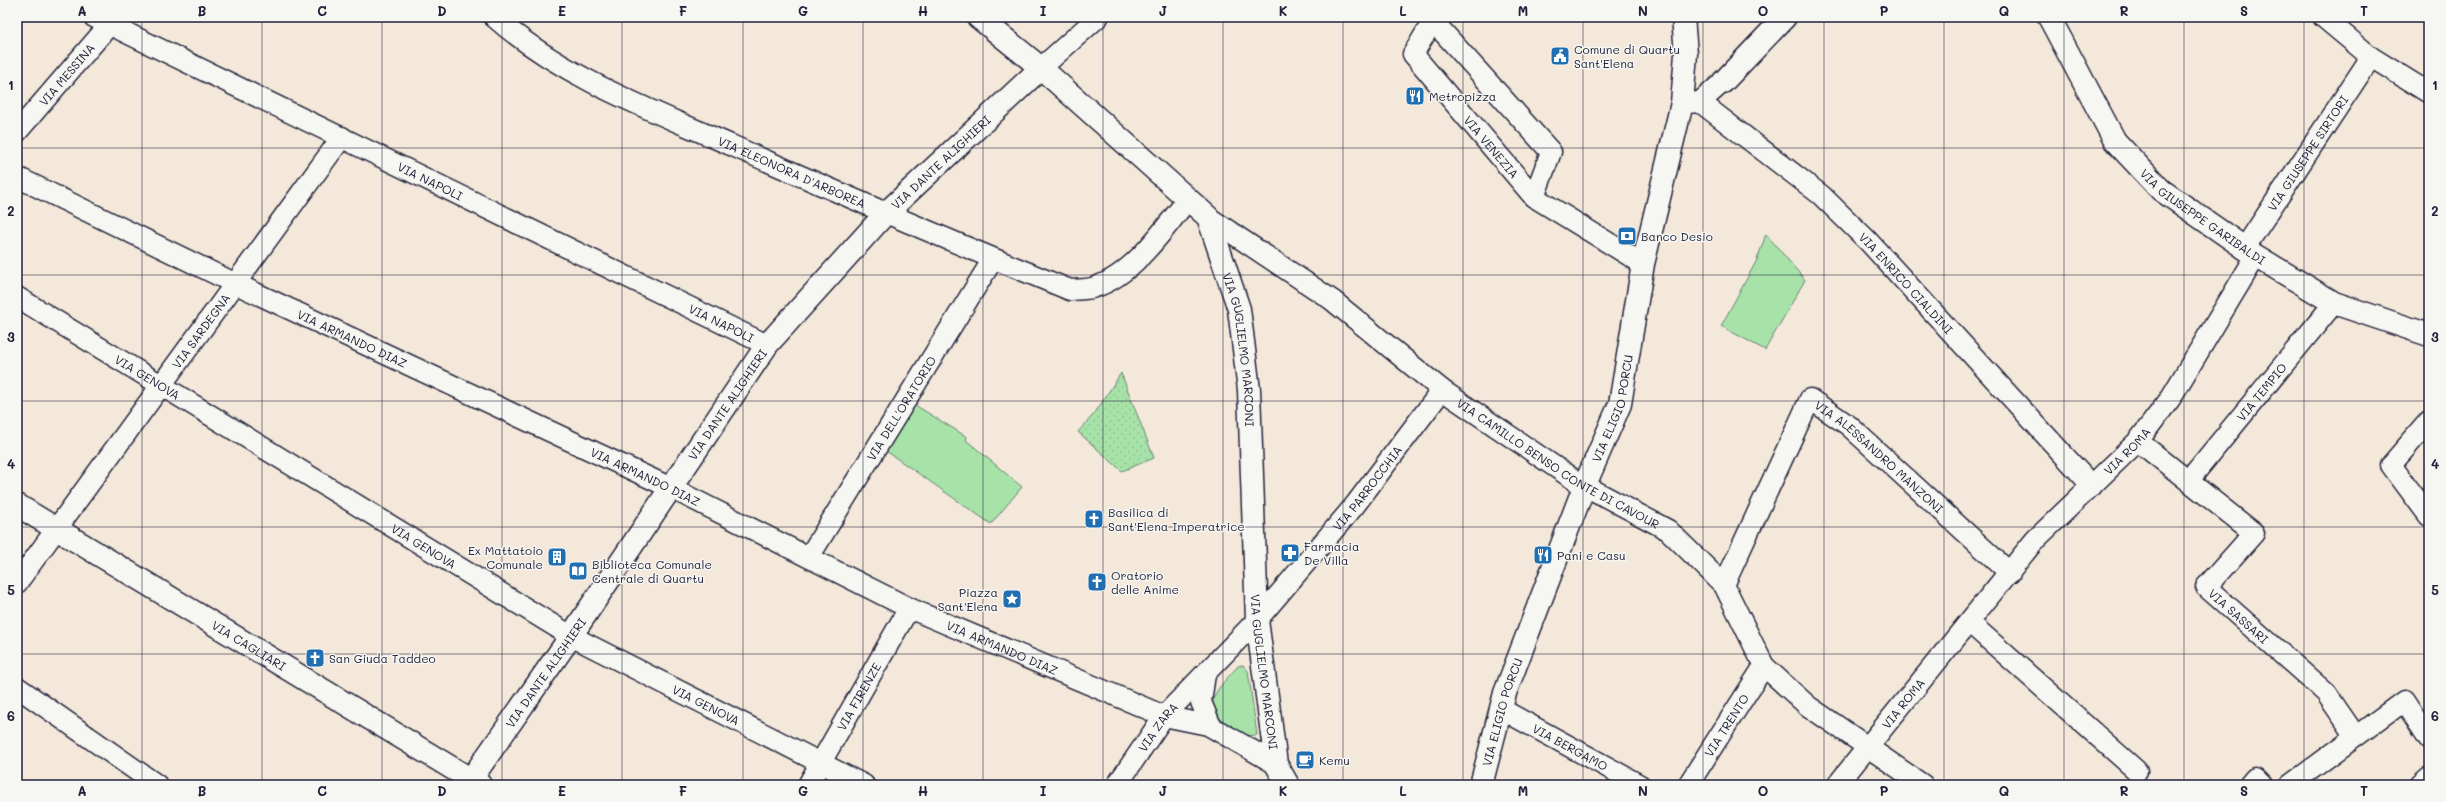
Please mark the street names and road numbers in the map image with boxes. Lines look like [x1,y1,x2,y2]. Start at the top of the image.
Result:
street label: VIA MESSINA [35,40,98,109]
street label: VIA GIUSEPPE SIRTORI [2263,92,2351,214]
street label: VIA DANTE ALIGHIERI [887,112,994,212]
street label: VIA VENEZIA [1460,112,1522,181]
street label: VIA ELEONORA D'ARBOREA [716,132,868,211]
street label: VIA NAPOLI [395,158,466,204]
street label: VIA GIUSEPPE GARIBALDI [2137,165,2268,268]
street label: VIA ENRICO CIALDINI [1856,229,1957,337]
street label: VIA GUGLIELMO MARCONI [1219,270,1258,427]
street label: VIA SARDEGNA [168,290,233,372]
street label: VIA NAPOLI [686,300,757,345]
street label: VIA ARMANDO DIAZ [295,306,410,371]
street label: VIA DANTE ALIGHIERI [684,346,770,463]
street label: VIA GENOVA [112,351,183,403]
street label: VIA DELL'ORATORIO [863,353,939,463]
street label: VIA ELIGIO PORCU [1588,353,1636,464]
street label: VIA TEMPIO [2233,360,2290,424]
street label: VIA CAMILLO BENSO CONTE DI CAVOUR [1454,394,1662,532]
street label: VIA ALESSANDRO MANZONI [1812,397,1947,516]
street label: VIA ROMA [2100,424,2154,478]
street label: VIA PARROCCHIA [1329,442,1405,534]
street label: VIA ARMANDO DIAZ [588,443,703,509]
street label: VIA GENOVA [388,520,459,572]
street label: VIA SASSARI [2205,585,2272,647]
street label: VIA GUGLIELMO MARCONI [1248,594,1282,750]
street label: VIA DANTE ALIGHIERI [502,615,589,731]
street label: VIA CAGLIARI [209,617,289,674]
street label: VIA ARMANDO DIAZ [944,617,1060,678]
street label: VIA ELIGIO PORCU [1478,656,1526,768]
street label: VIA FIRENZE [833,660,884,733]
street label: VIA ROMA [1878,675,1928,732]
street label: VIA GENOVA [670,681,742,728]
street label: VIA TRENTO [1700,691,1752,760]
street label: VIA ZARA [1134,699,1181,755]
street label: VIA BERGAMO [1530,720,1611,774]

